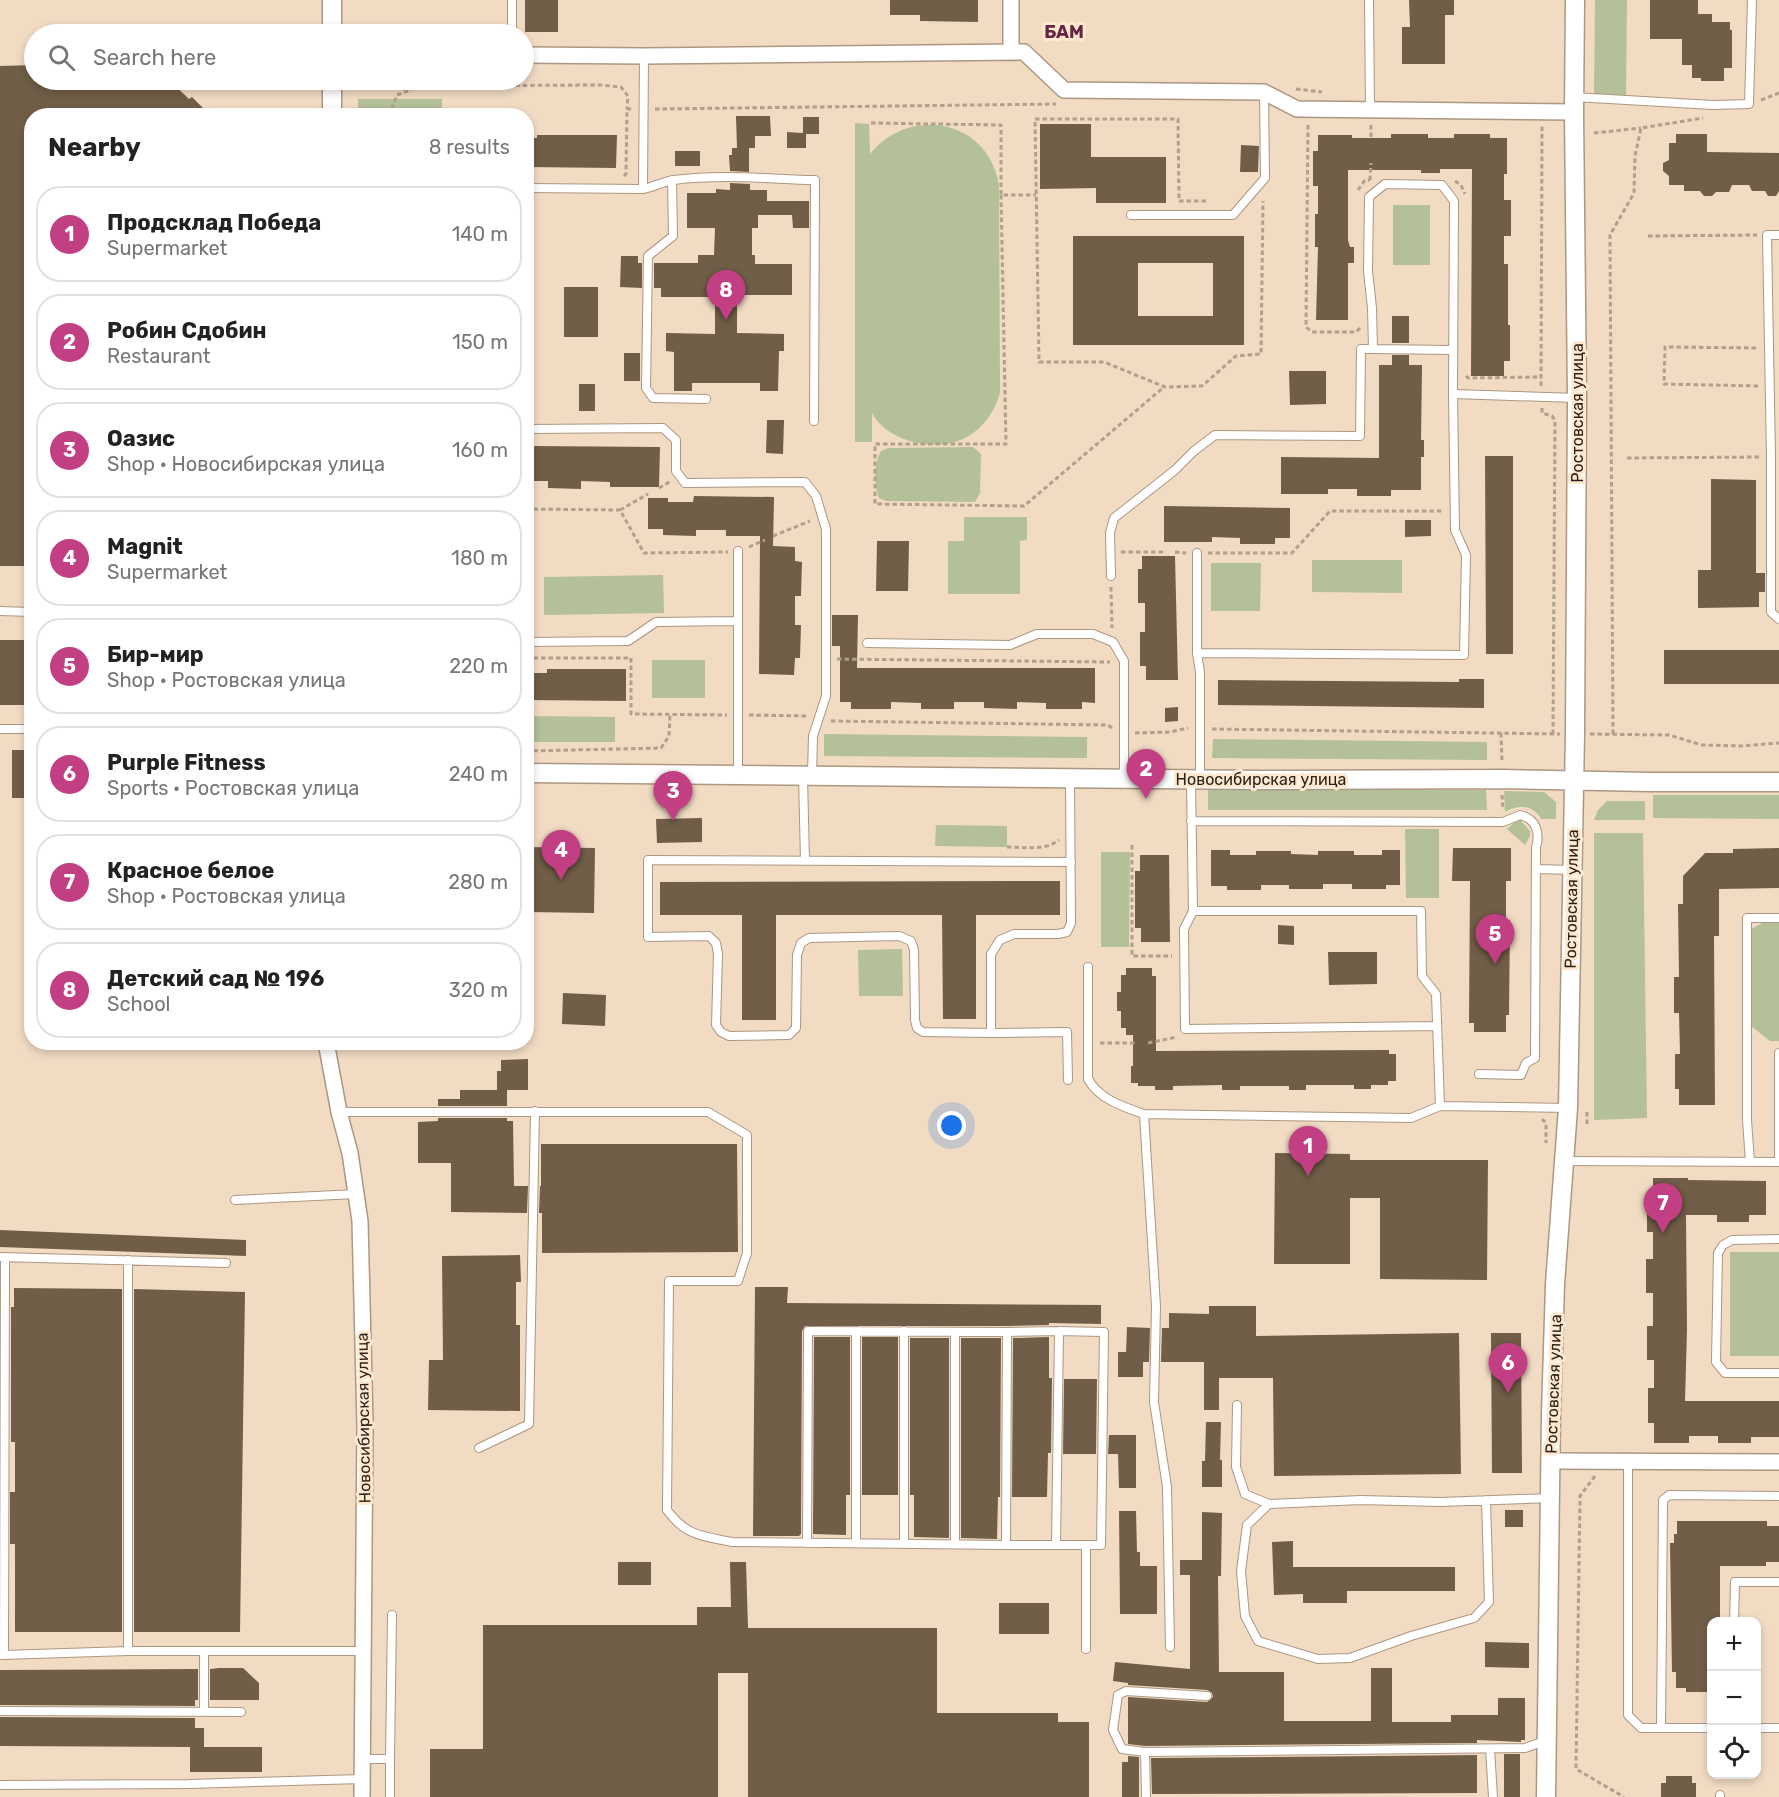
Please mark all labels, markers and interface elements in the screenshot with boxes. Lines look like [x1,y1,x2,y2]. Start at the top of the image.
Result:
district label: БАМ [1044,21,1084,43]
search box [24,24,534,90]
icon: search [45,41,78,74]
text: Search here [93,44,216,71]
text: Nearby [48,132,141,163]
text: 8 results [429,135,510,159]
text: Продсклад Победа [107,209,321,236]
text: 1 [65,222,74,246]
text: 140 m [452,222,508,246]
text: Supermarket [107,236,227,260]
pin: 8 [706,270,746,320]
text: Робин Сдобин [107,317,266,344]
text: 2 [63,330,76,354]
text: 150 m [452,330,508,354]
street label: Ростовская улица [1568,343,1587,483]
text: Restaurant [107,344,211,368]
text: Оазис [107,425,175,452]
text: 3 [63,438,76,462]
text: 160 m [452,438,508,462]
text: Shop · Новосибирская улица [107,452,385,476]
text: Magnit [107,533,183,560]
text: 4 [63,546,76,570]
text: 180 m [451,546,508,570]
text: Supermarket [107,560,227,584]
text: Бир-мир [107,641,204,668]
text: 5 [63,654,76,678]
text: 220 m [449,654,508,678]
text: Shop · Ростовская улица [107,668,346,692]
text: Purple Fitness [107,749,266,776]
pin: 2 [1126,750,1166,799]
text: 6 [63,762,76,786]
text: 240 m [449,762,508,786]
street label: Новосибирская улица [1176,770,1346,789]
pin: 3 [654,772,692,821]
text: Sports · Ростовская улица [107,776,359,800]
street label: Ростовская улица [1561,829,1582,969]
pin: 4 [542,830,580,880]
text: Красное белое [107,857,274,884]
text: 7 [64,870,75,894]
text: 280 m [448,870,508,894]
text: Shop · Ростовская улица [107,884,346,908]
pin: 5 [1476,914,1514,964]
text: Детский сад № 196 [107,965,324,992]
text: 8 [63,978,76,1002]
text: 320 m [449,978,508,1002]
text: School [107,992,170,1016]
your location [937,1111,966,1140]
pin: 1 [1288,1126,1328,1176]
pin: 7 [1644,1184,1682,1233]
street label: Ростовская улица [1542,1314,1565,1454]
street label: Новосибирская улица [353,1332,374,1504]
pin: 6 [1488,1344,1528,1393]
map controls [1707,1617,1761,1779]
button: + [1707,1617,1761,1671]
button: − [1707,1671,1761,1725]
button: locate [1707,1725,1761,1779]

